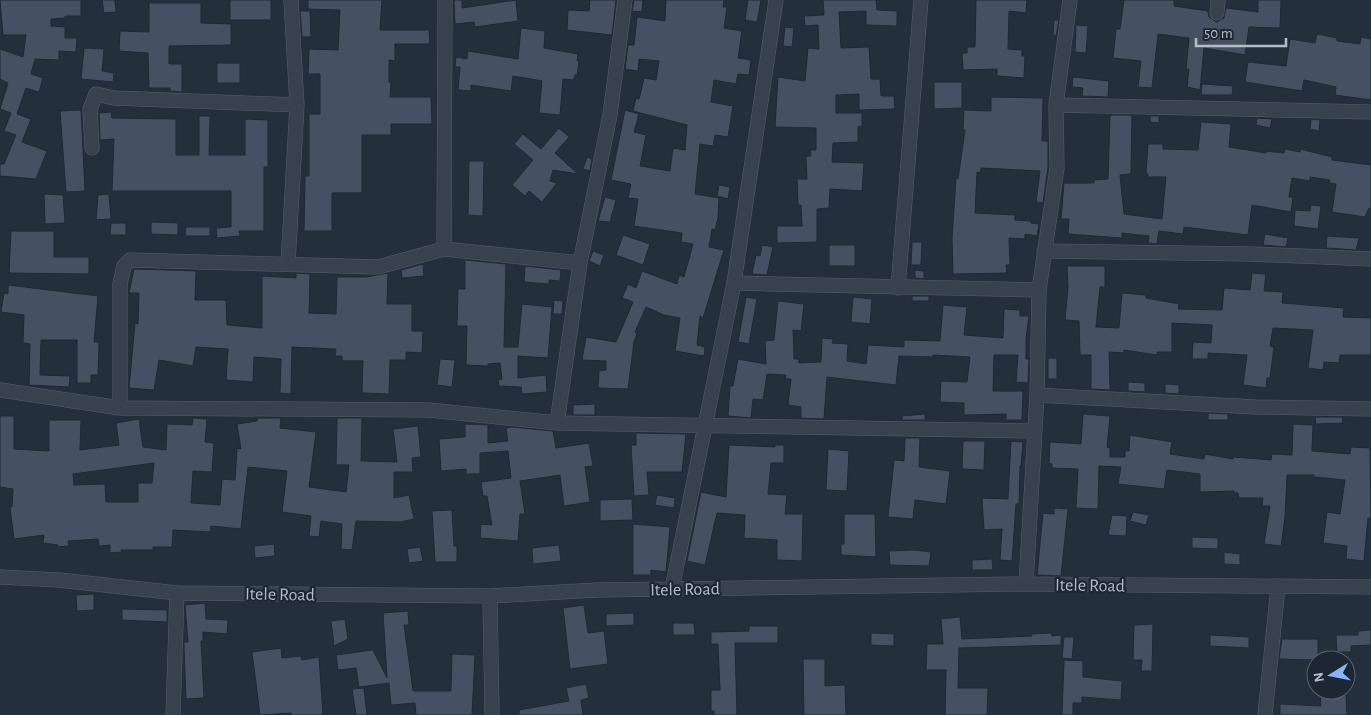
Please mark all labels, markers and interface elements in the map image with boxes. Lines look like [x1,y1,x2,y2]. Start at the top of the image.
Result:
scale bar [1196,15,1286,47]
text: 50 m [1204,26,1233,41]
street label: Itele Road [1055,576,1125,596]
street label: Itele Road [650,580,720,600]
street label: Itele Road [245,585,315,605]
north arrow [1306,650,1356,700]
text: N [1311,671,1327,683]

